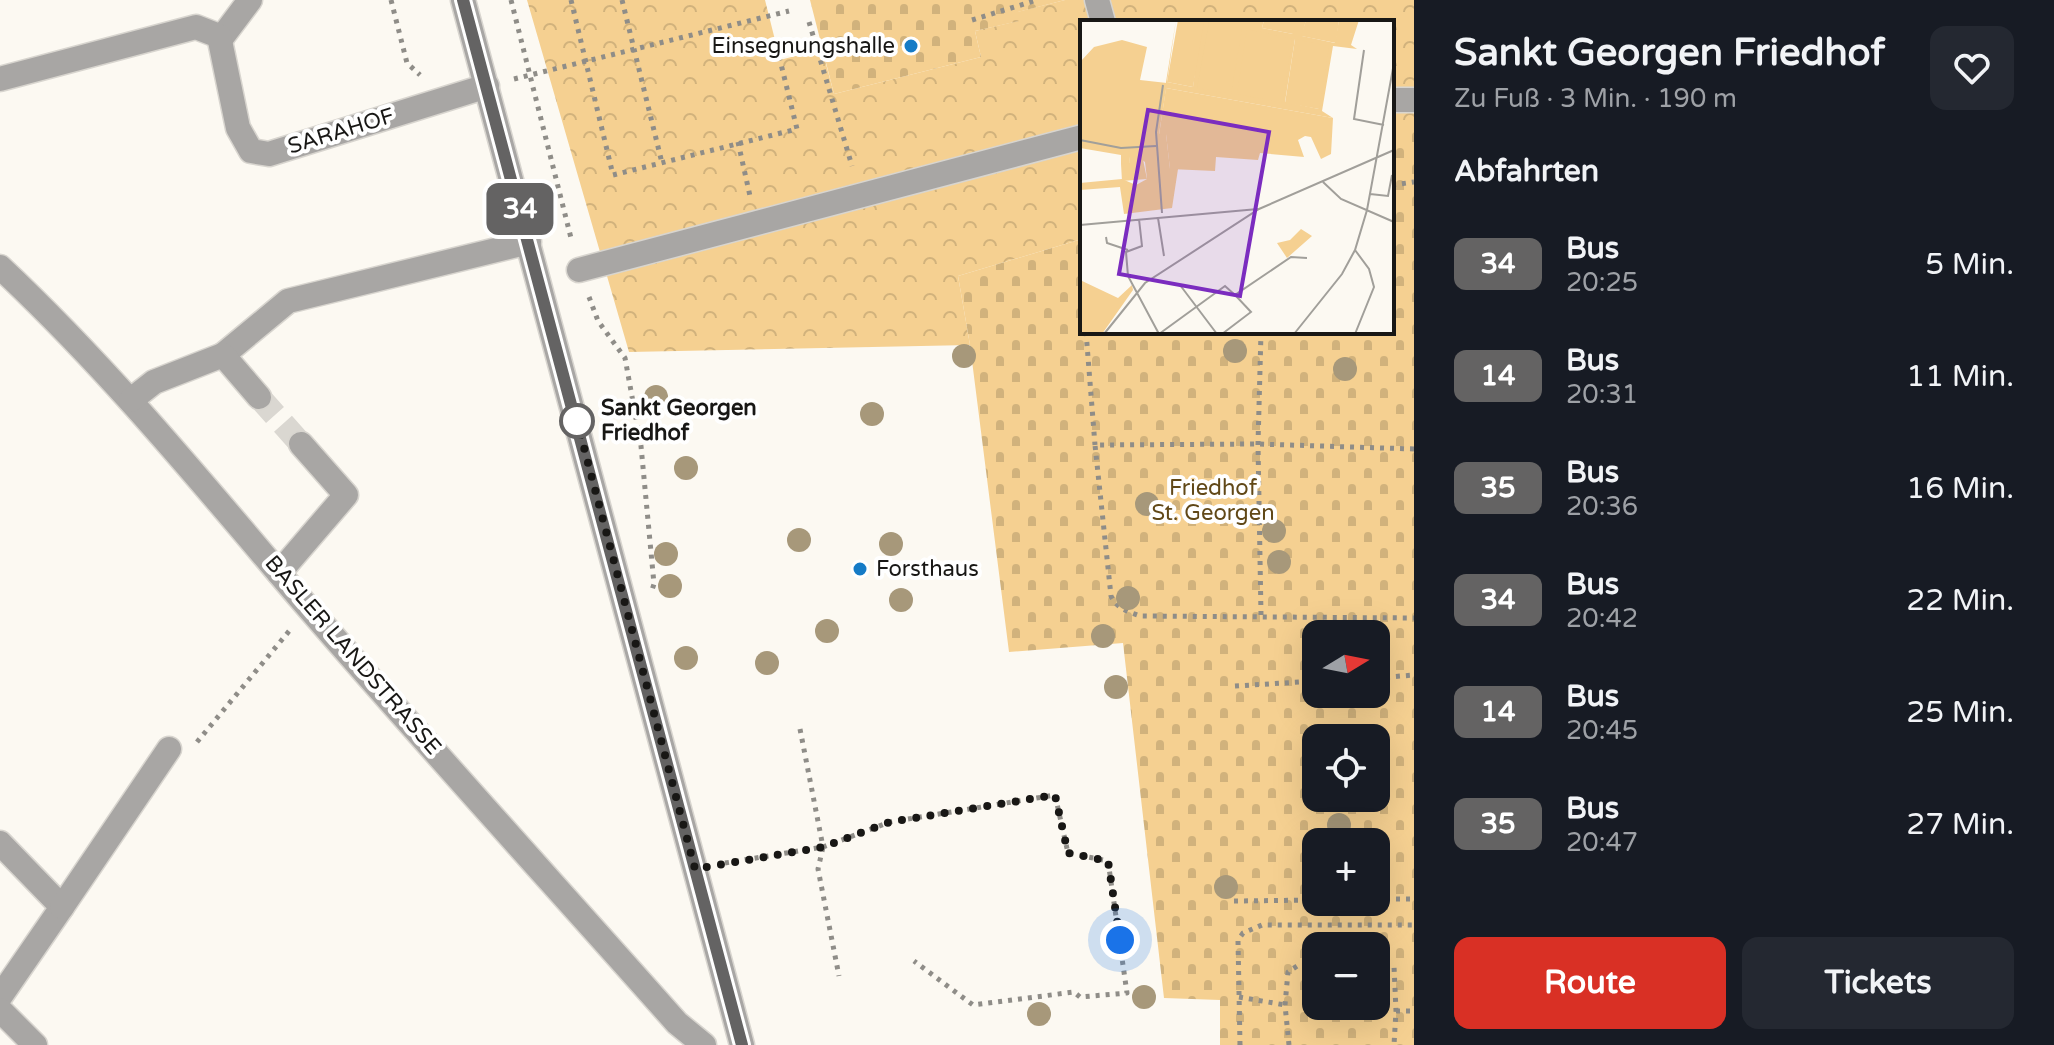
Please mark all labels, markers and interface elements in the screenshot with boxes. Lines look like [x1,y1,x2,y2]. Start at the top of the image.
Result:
inset map [1080,20,1394,334]
button: heart [1930,26,2014,110]
text: Sankt Georgen Friedhof [1454,30,1885,76]
place label: Einsegnungshalle [711,33,895,59]
marker: Einsegnungshalle [902,37,920,55]
text: Zu Fuß · 3 Min. · 190 m [1454,83,1737,114]
street label: SARAHOF [285,103,397,159]
text: Abfahrten [1454,153,1599,190]
line badge: 34 [484,183,556,235]
text: 34 [502,192,538,226]
text: Bus [1566,230,1619,267]
text: 5 Min. [1925,246,2014,283]
text: 34 [1480,247,1516,281]
text: 20:25 [1566,267,1638,298]
text: Bus [1566,342,1619,379]
text: 11 Min. [1906,358,2014,395]
text: 14 [1480,359,1516,393]
text: 20:31 [1566,379,1638,410]
place label: Sankt Georgen Friedhof [601,395,757,446]
marker: Sankt Georgen Friedhof [560,404,594,438]
text: Bus [1566,454,1619,491]
text: 16 Min. [1906,470,2014,507]
text: 35 [1480,471,1516,505]
park label: Friedhof St. Georgen [1151,475,1275,526]
text: 20:36 [1566,491,1638,522]
street label: BASLER LANDSTRASSE [259,550,447,760]
place label: Forsthaus [876,556,979,582]
marker: Forsthaus [851,560,869,578]
text: Bus [1566,566,1619,603]
text: 22 Min. [1906,582,2014,619]
text: 34 [1480,583,1516,617]
text: 20:42 [1566,603,1638,634]
north arrow [1302,620,1390,708]
map controls [1302,620,1390,1020]
text: Bus [1566,678,1619,715]
text: 25 Min. [1906,694,2014,731]
text: 14 [1480,695,1516,729]
text: 20:45 [1566,715,1638,746]
button: locate [1302,724,1390,812]
text: Bus [1566,790,1619,827]
text: 27 Min. [1906,806,2014,843]
text: 35 [1480,807,1516,841]
text: 20:47 [1566,827,1638,858]
button: + [1302,828,1390,916]
your location [1100,920,1140,960]
button: − [1302,932,1390,1020]
button: Route [1454,937,1726,1029]
button: Tickets [1742,937,2014,1029]

